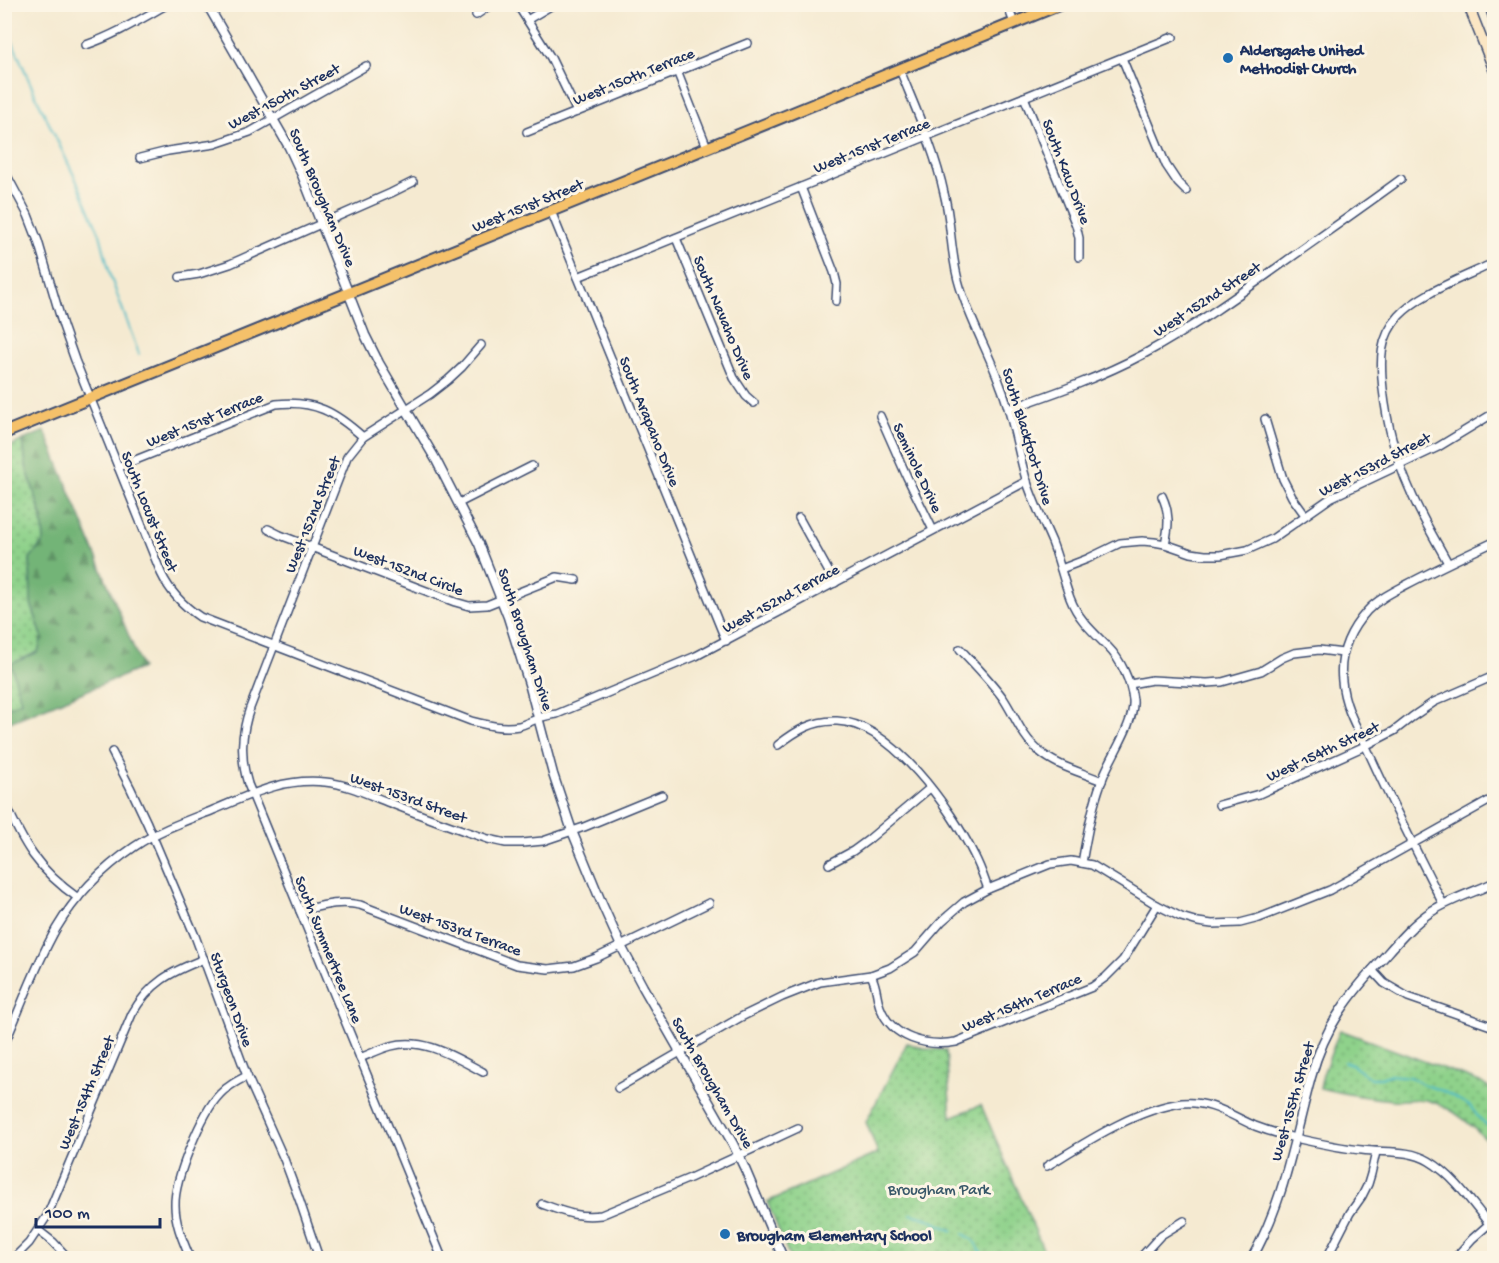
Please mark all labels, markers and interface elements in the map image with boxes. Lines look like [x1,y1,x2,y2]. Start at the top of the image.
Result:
place label: Aldersgate United Methodist Church [1239,43,1365,80]
street label: West 150th Terrace [571,45,698,111]
marker: Aldersgate United Methodist Church [1221,51,1235,65]
street label: West 150th Street [226,60,345,135]
street label: West 151st Terrace [811,115,934,179]
street label: South Kaw Drive [1036,117,1094,228]
street label: South Brougham Drive [283,126,359,271]
street label: West 151st Street [470,176,588,238]
street label: South Navaho Drive [687,253,757,384]
street label: West 152nd Street [1151,258,1266,343]
street label: South Arapaho Drive [613,355,683,491]
street label: South Blackfoot Drive [996,366,1056,508]
street label: West 151st Terrace [144,389,267,453]
street label: Seminole Drive [887,421,945,517]
street label: West 153rd Street [1317,429,1436,502]
street label: South Locust Street [115,449,181,577]
street label: West 152nd Street [282,453,347,576]
street label: West 152nd Circle [350,543,466,602]
street label: West 152nd Terrace [720,561,844,639]
street label: South Brougham Drive [492,567,556,714]
street label: West 154th Street [1264,718,1384,788]
street label: West 153rd Street [347,769,470,830]
street label: South Summertree Lane [289,874,365,1027]
street label: West 153rd Terrace [396,900,524,962]
street label: Sturgeon Drive [204,950,256,1051]
street label: West 154th Terrace [960,970,1086,1038]
street label: South Brougham Drive [666,1015,757,1153]
street label: West 154th Street [56,1032,121,1153]
street label: West 155th Street [1268,1039,1321,1164]
park label: Brougham Park [887,1182,992,1201]
scale bar [36,1191,160,1229]
text: 100 m [44,1204,90,1225]
marker: Brougham Elementary School [718,1227,732,1241]
place label: Brougham Elementary School [736,1228,932,1247]

